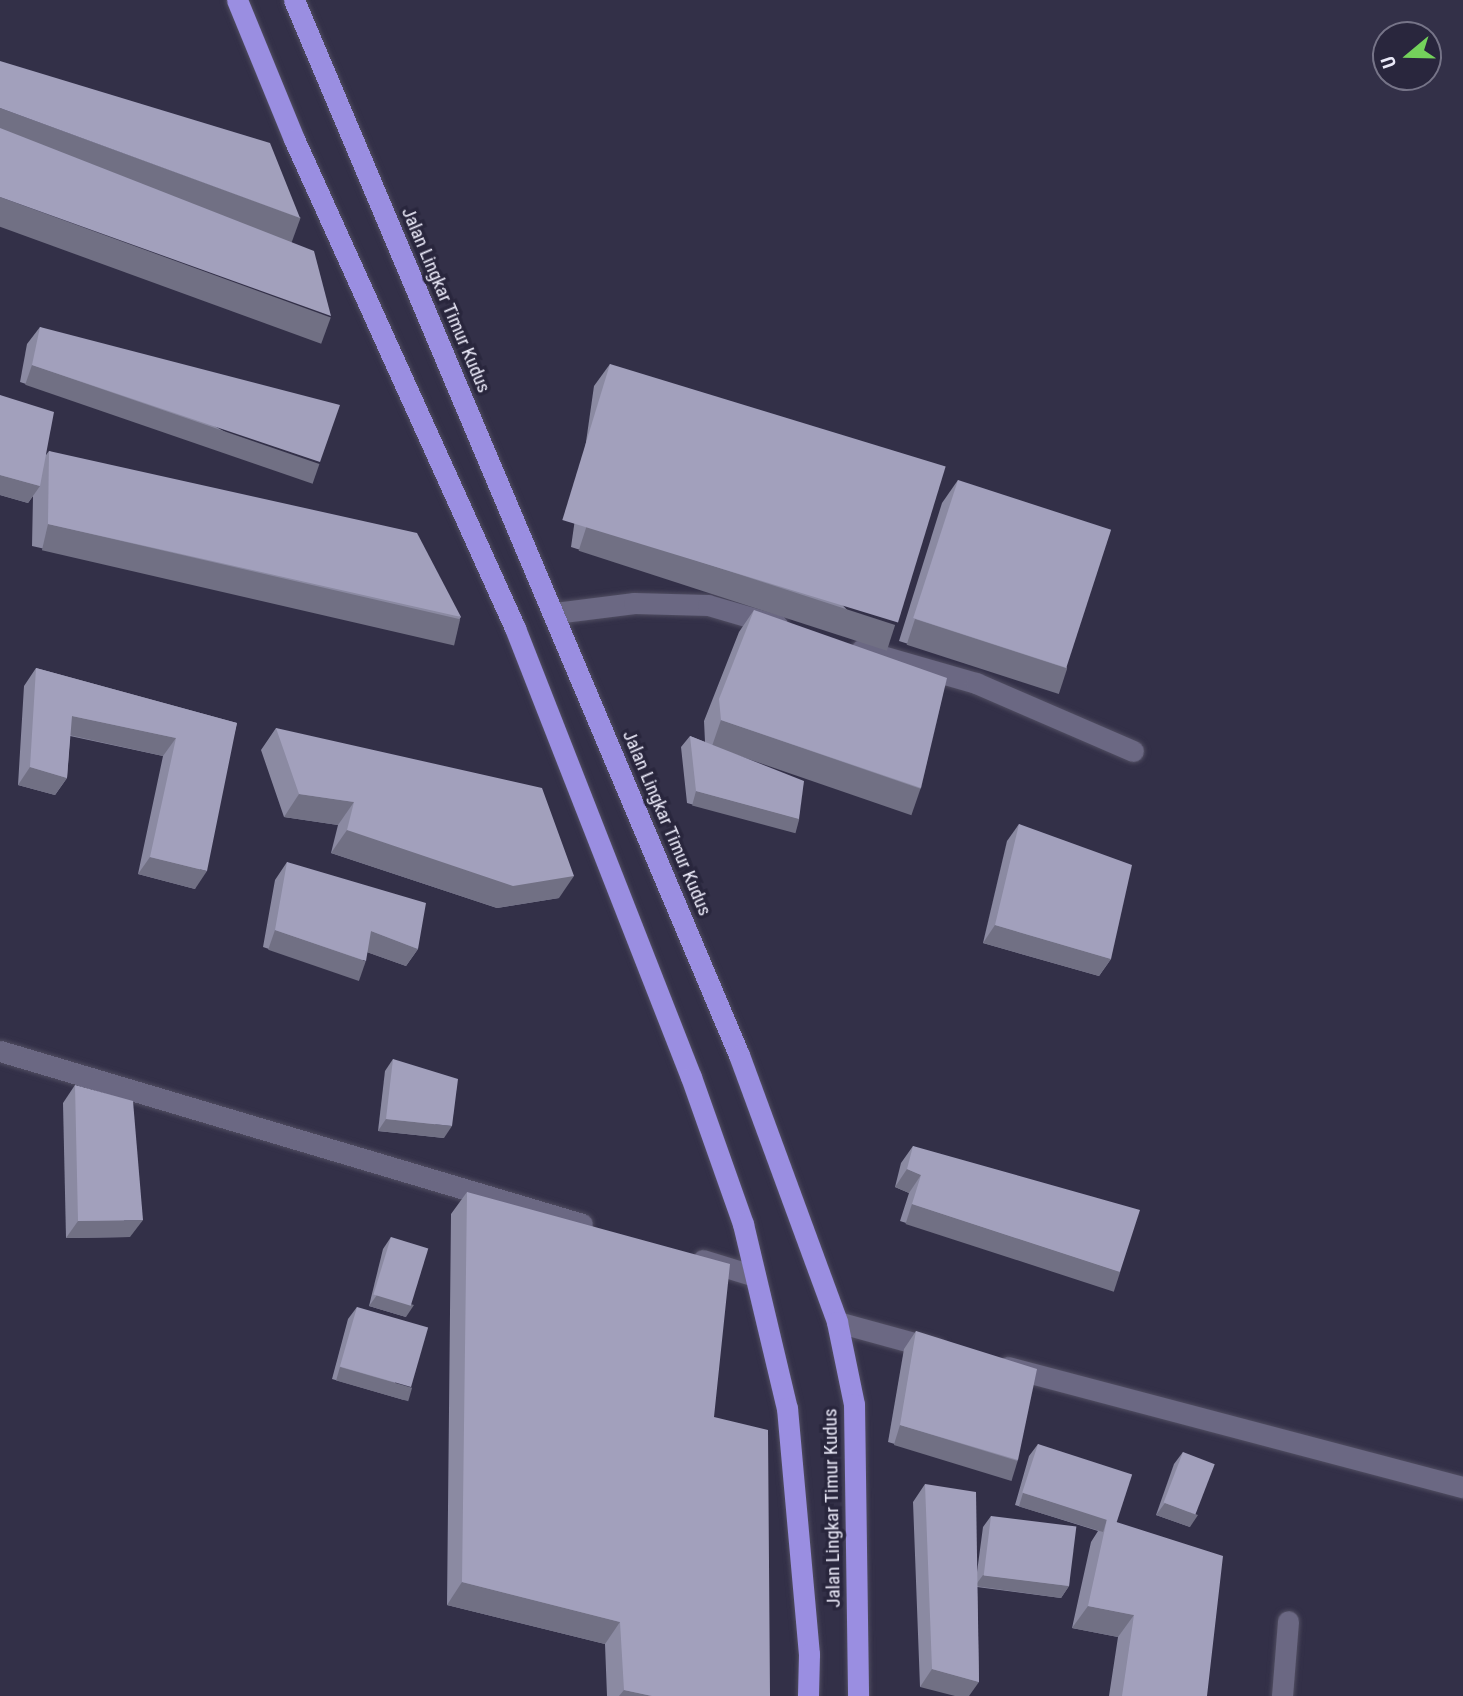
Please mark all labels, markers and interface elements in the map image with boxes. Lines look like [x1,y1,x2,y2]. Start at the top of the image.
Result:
north arrow [1372,21,1442,91]
text: U [1376,53,1401,71]
street label: Jalan Lingkar Timur Kudus [397,204,495,396]
street label: Jalan Lingkar Timur Kudus [618,727,716,919]
street label: Jalan Lingkar Timur Kudus [819,1408,845,1608]

